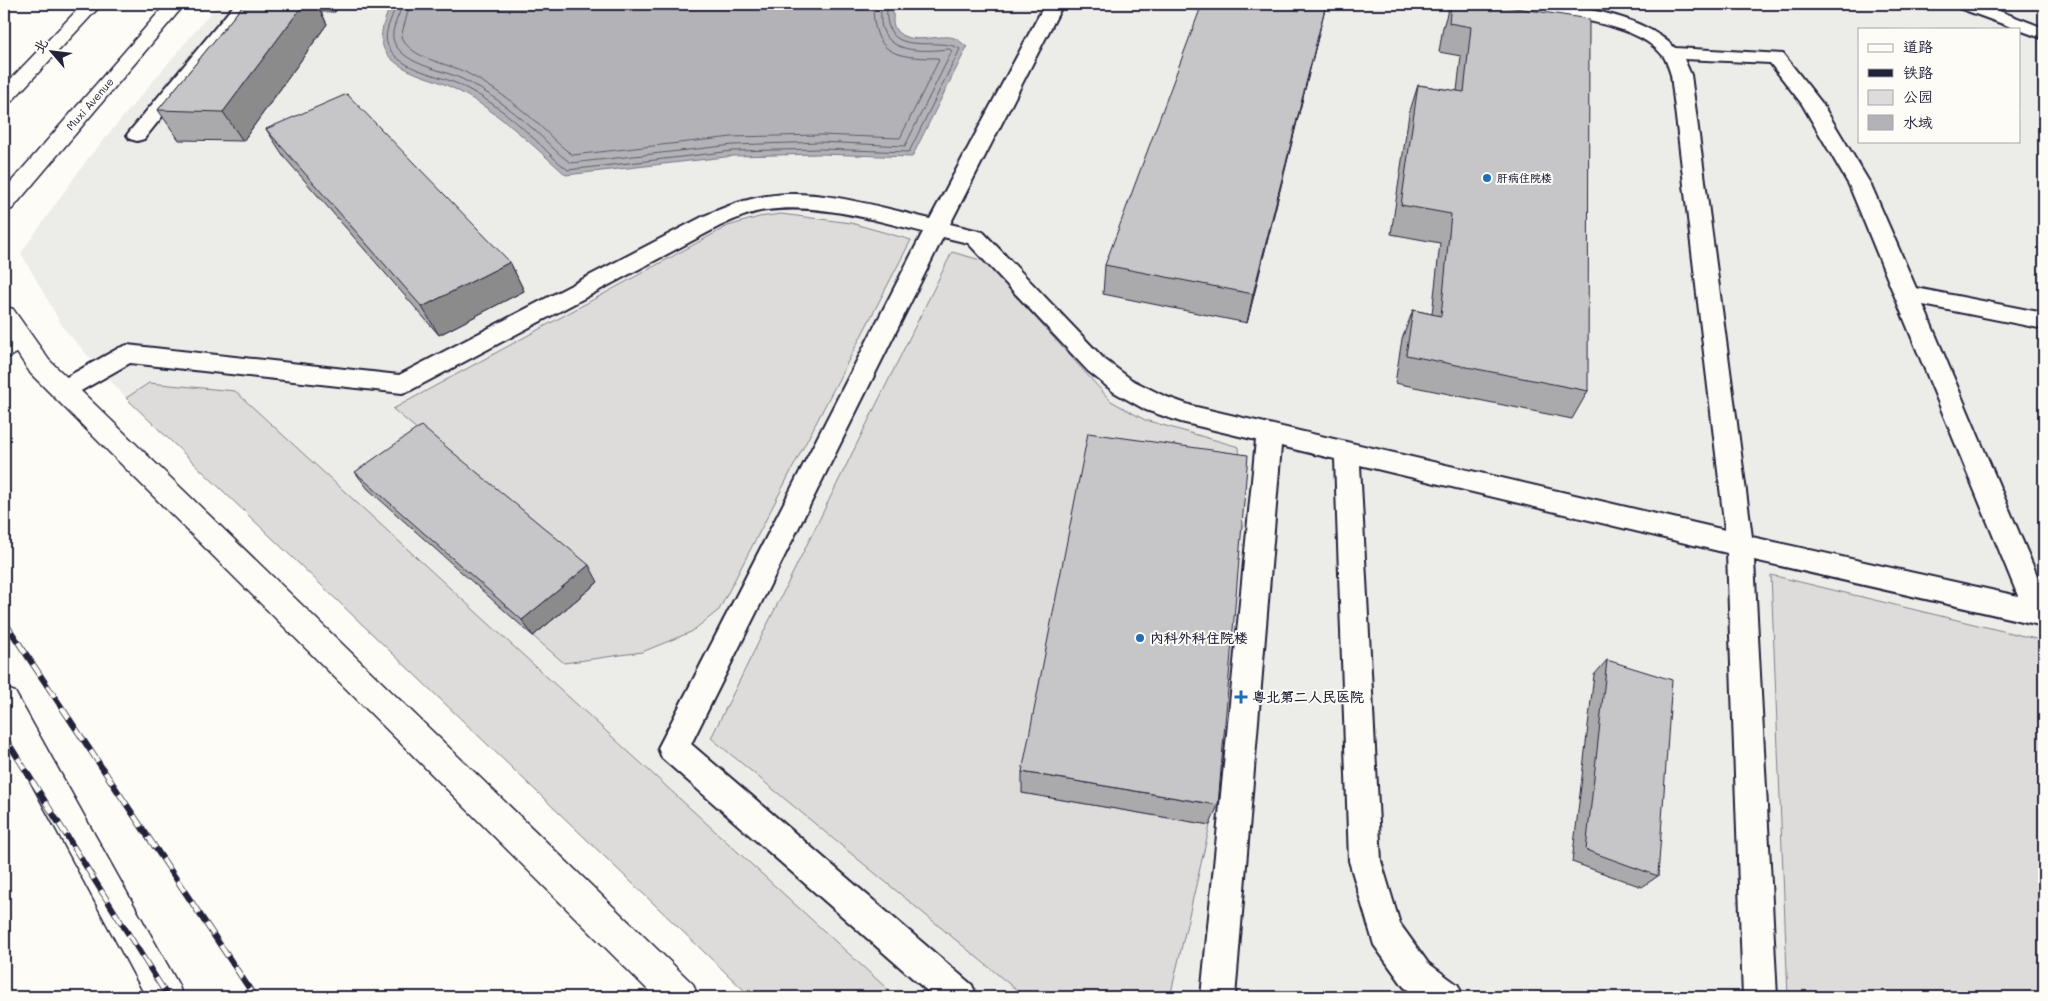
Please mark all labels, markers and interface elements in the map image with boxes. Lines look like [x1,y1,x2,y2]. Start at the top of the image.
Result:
north arrow [28,28,78,78]
legend [1858,28,2020,142]
text: 北 [28,35,52,56]
text: 道路 [1903,36,1933,56]
text: 铁路 [1903,62,1933,82]
street label: Muxi Avenue [63,74,117,133]
text: 公园 [1903,86,1933,106]
text: 水域 [1903,112,1933,132]
place label: 肝病住院楼 [1497,170,1552,185]
marker: 肝病住院楼 [1481,172,1493,184]
place label: 内科外科住院楼 [1150,628,1248,647]
marker: 内科外科住院楼 [1134,632,1146,644]
place label: 粤北第二人民医院 [1252,687,1364,706]
marker: 粤北第二人民医院 [1234,690,1248,704]

